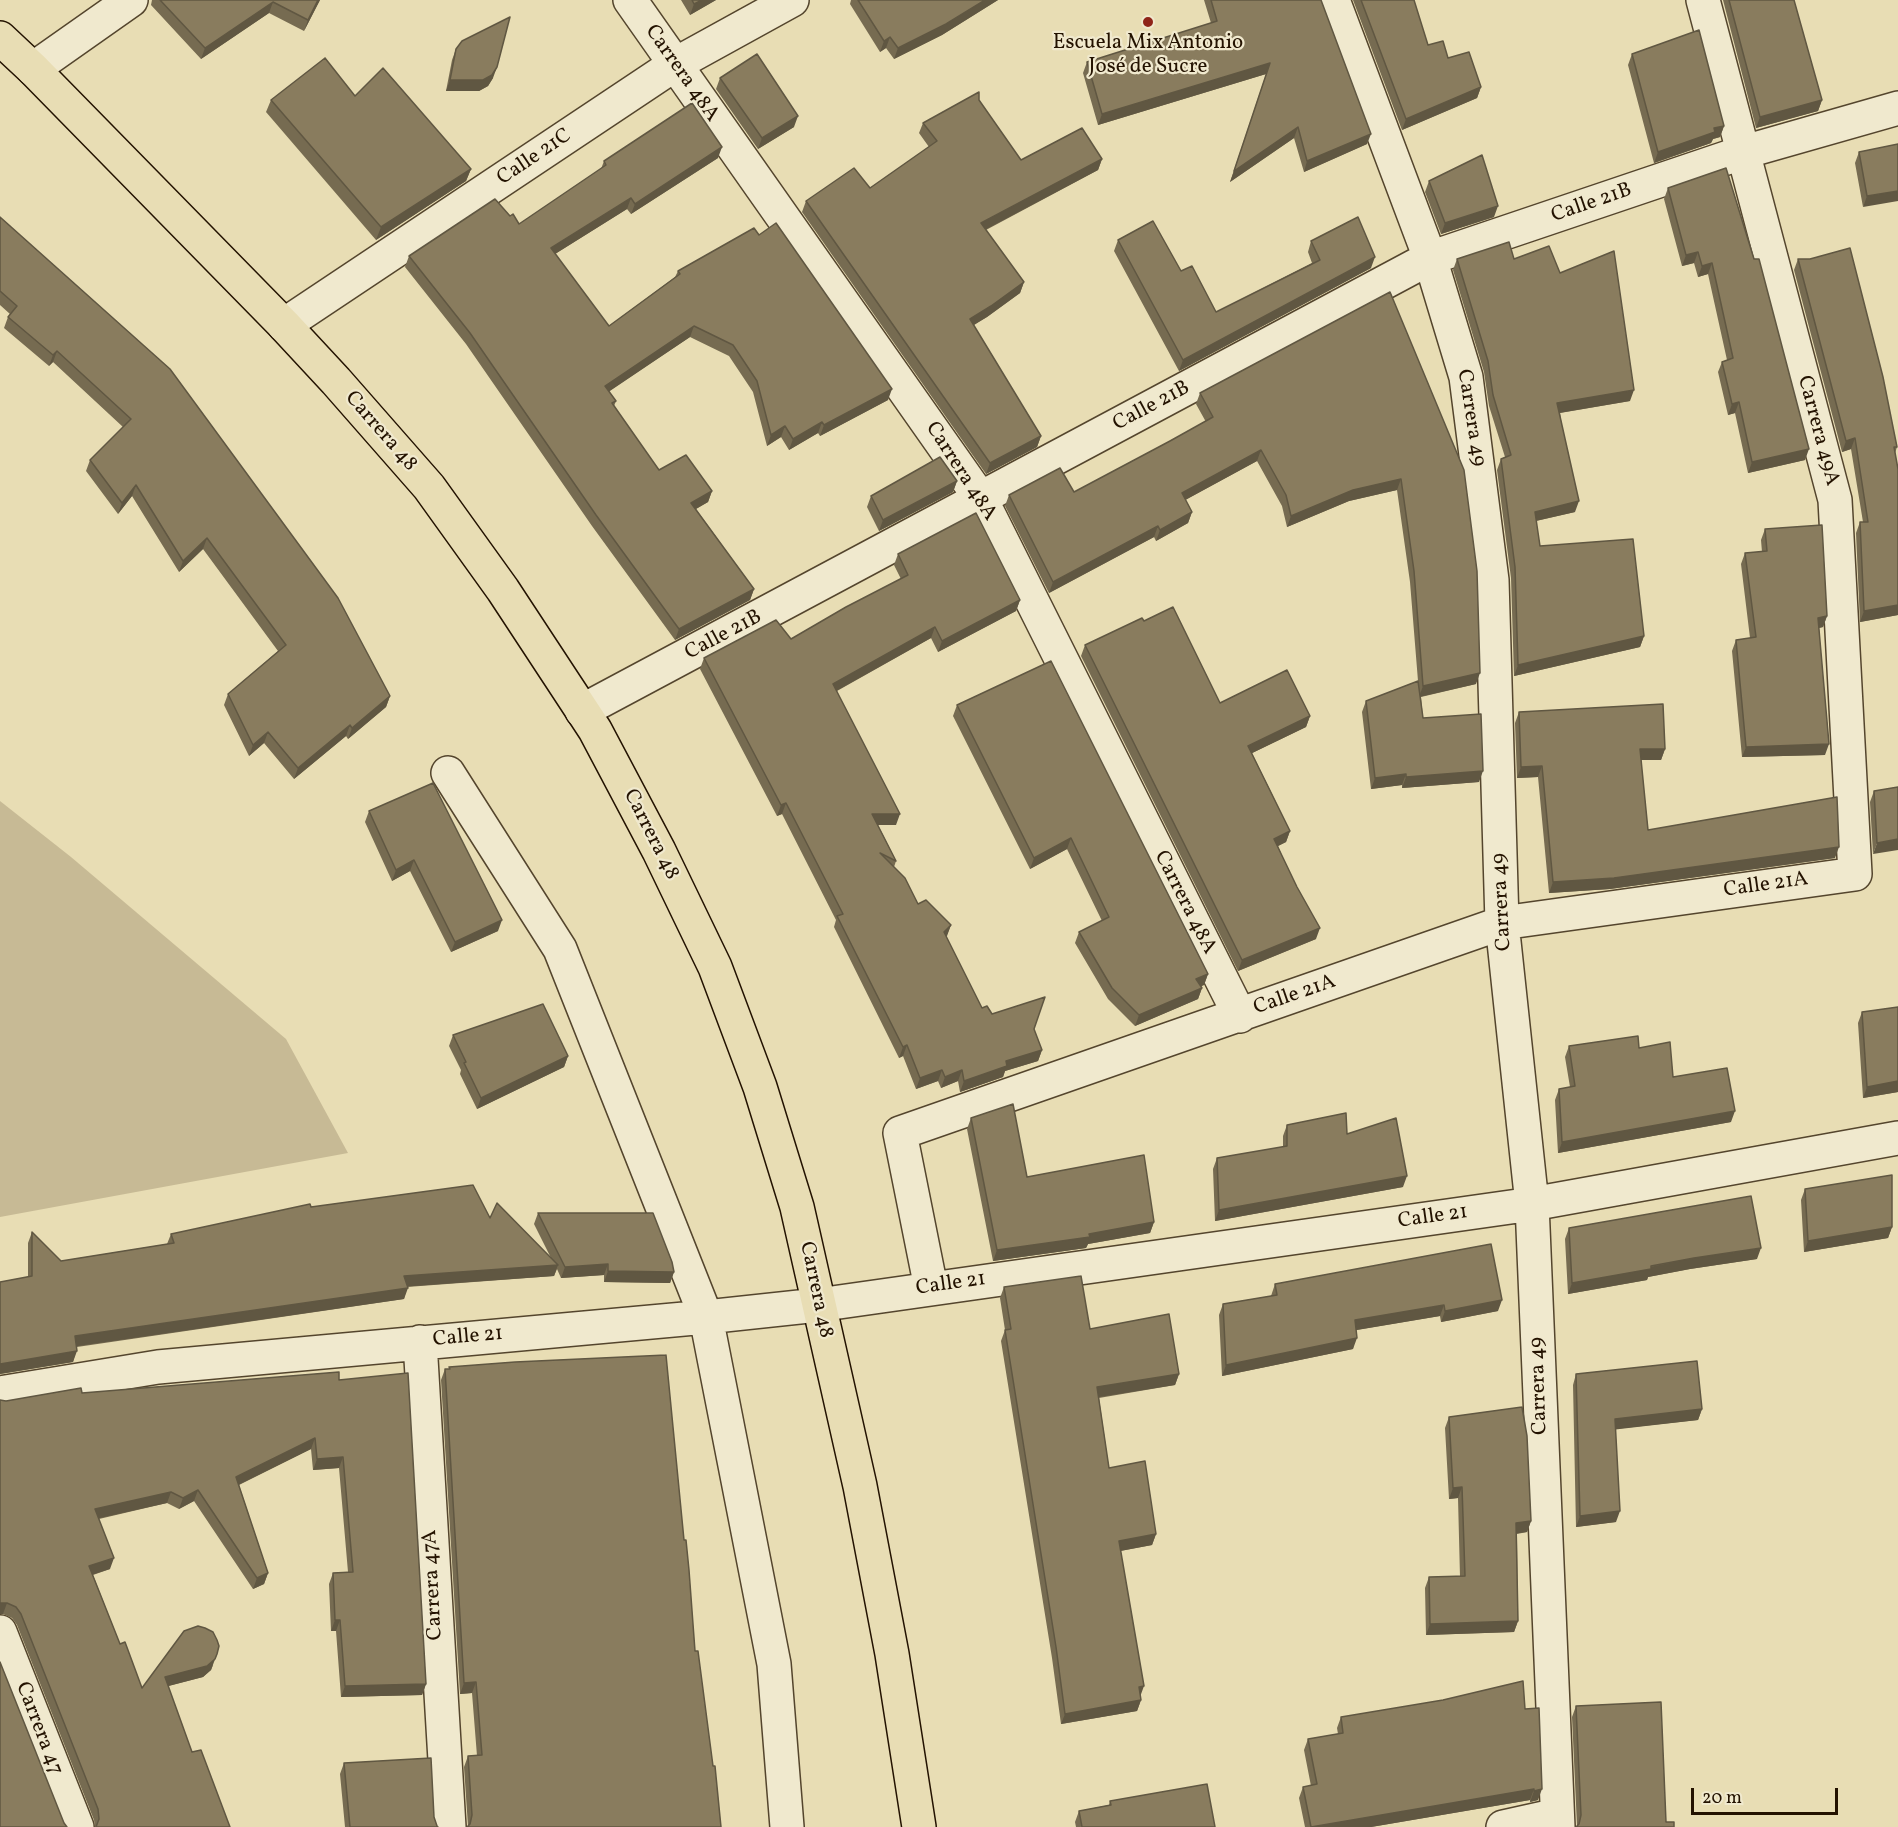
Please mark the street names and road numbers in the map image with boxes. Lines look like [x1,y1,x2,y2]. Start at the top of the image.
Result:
street label: Carrera 48A [638,21,724,127]
street label: Calle 21C [493,124,577,192]
street label: Calle 21B [1548,179,1636,229]
street label: Carrera 49 [1450,368,1490,468]
street label: Carrera 49A [1790,373,1844,489]
street label: Calle 21B [1109,376,1195,438]
street label: Carrera 48 [338,387,422,477]
street label: Carrera 48A [919,418,1001,526]
street label: Calle 21B [681,605,767,667]
street label: Carrera 48 [617,786,683,884]
street label: Carrera 48A [1147,847,1221,959]
street label: Carrera 49 [1488,852,1518,952]
street label: Calle 21A [1722,868,1810,904]
street label: Calle 21A [1251,970,1339,1022]
street label: Calle 21 [1396,1201,1470,1235]
street label: Carrera 48 [792,1239,838,1341]
street label: Calle 21 [914,1268,988,1302]
street label: Calle 21 [432,1322,504,1354]
street label: Carrera 49 [1526,1337,1554,1435]
street label: Carrera 47A [419,1529,449,1641]
street label: Carrera 47 [9,1679,67,1779]

